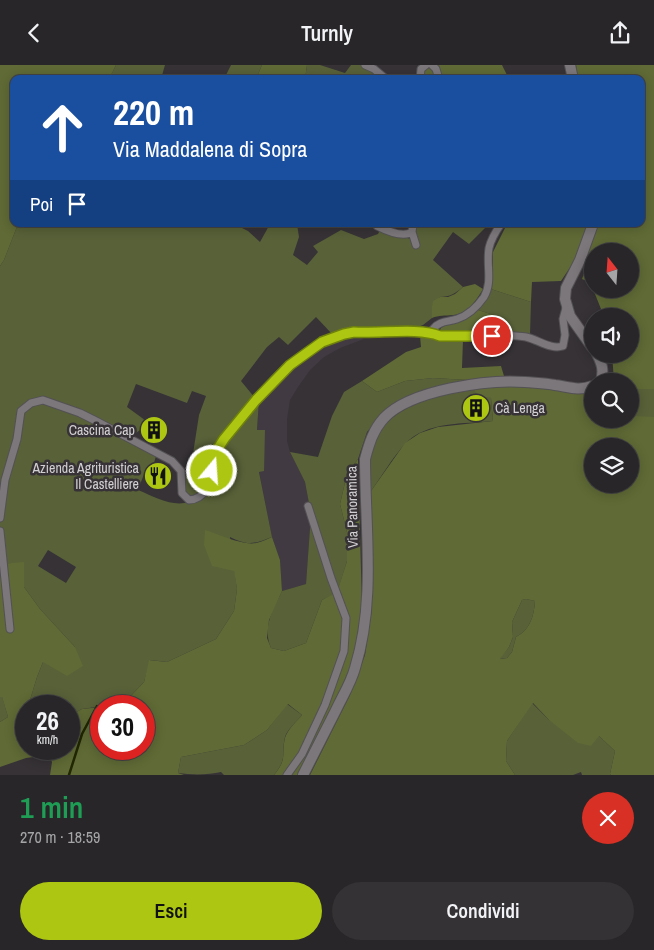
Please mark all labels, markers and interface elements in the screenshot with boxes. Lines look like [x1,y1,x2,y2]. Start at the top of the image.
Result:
text: Turnly [301,18,353,48]
icon: back [20,19,48,47]
icon: share [606,19,634,47]
text: 220 m [113,89,194,136]
icon: ahead [30,95,95,160]
text: Via Maddalena di Sopra [113,134,307,164]
icon: arrive [63,190,91,218]
text: Poi [30,191,53,217]
north arrow [584,243,639,297]
map controls [584,243,639,493]
button: sound [584,308,639,363]
pin [471,315,513,357]
icon: arrive [478,322,506,350]
button: search [584,373,639,428]
building icon: Cà Lenga [461,393,491,423]
place label: Cà Lenga [495,399,545,417]
building icon: Cascina Cap [139,415,169,445]
place label: Cascina Cap [69,421,135,439]
button: layers [584,438,639,493]
position arrow [185,444,237,496]
place label: Azienda Agrituristica Il Castelliere [31,459,140,493]
restaurant icon: Azienda Agrituristica Il Castelliere [143,461,173,491]
street label: Via Panoramica [342,465,362,548]
speed limit sign: 30 [90,695,155,760]
text: 26 [36,704,59,738]
text: km/h [37,732,58,748]
text: 1 min [20,787,83,827]
button: close [582,792,634,844]
text: 270 m · 18:59 [20,826,100,848]
button: Esci [20,882,322,940]
button: Condividi [332,882,634,940]

